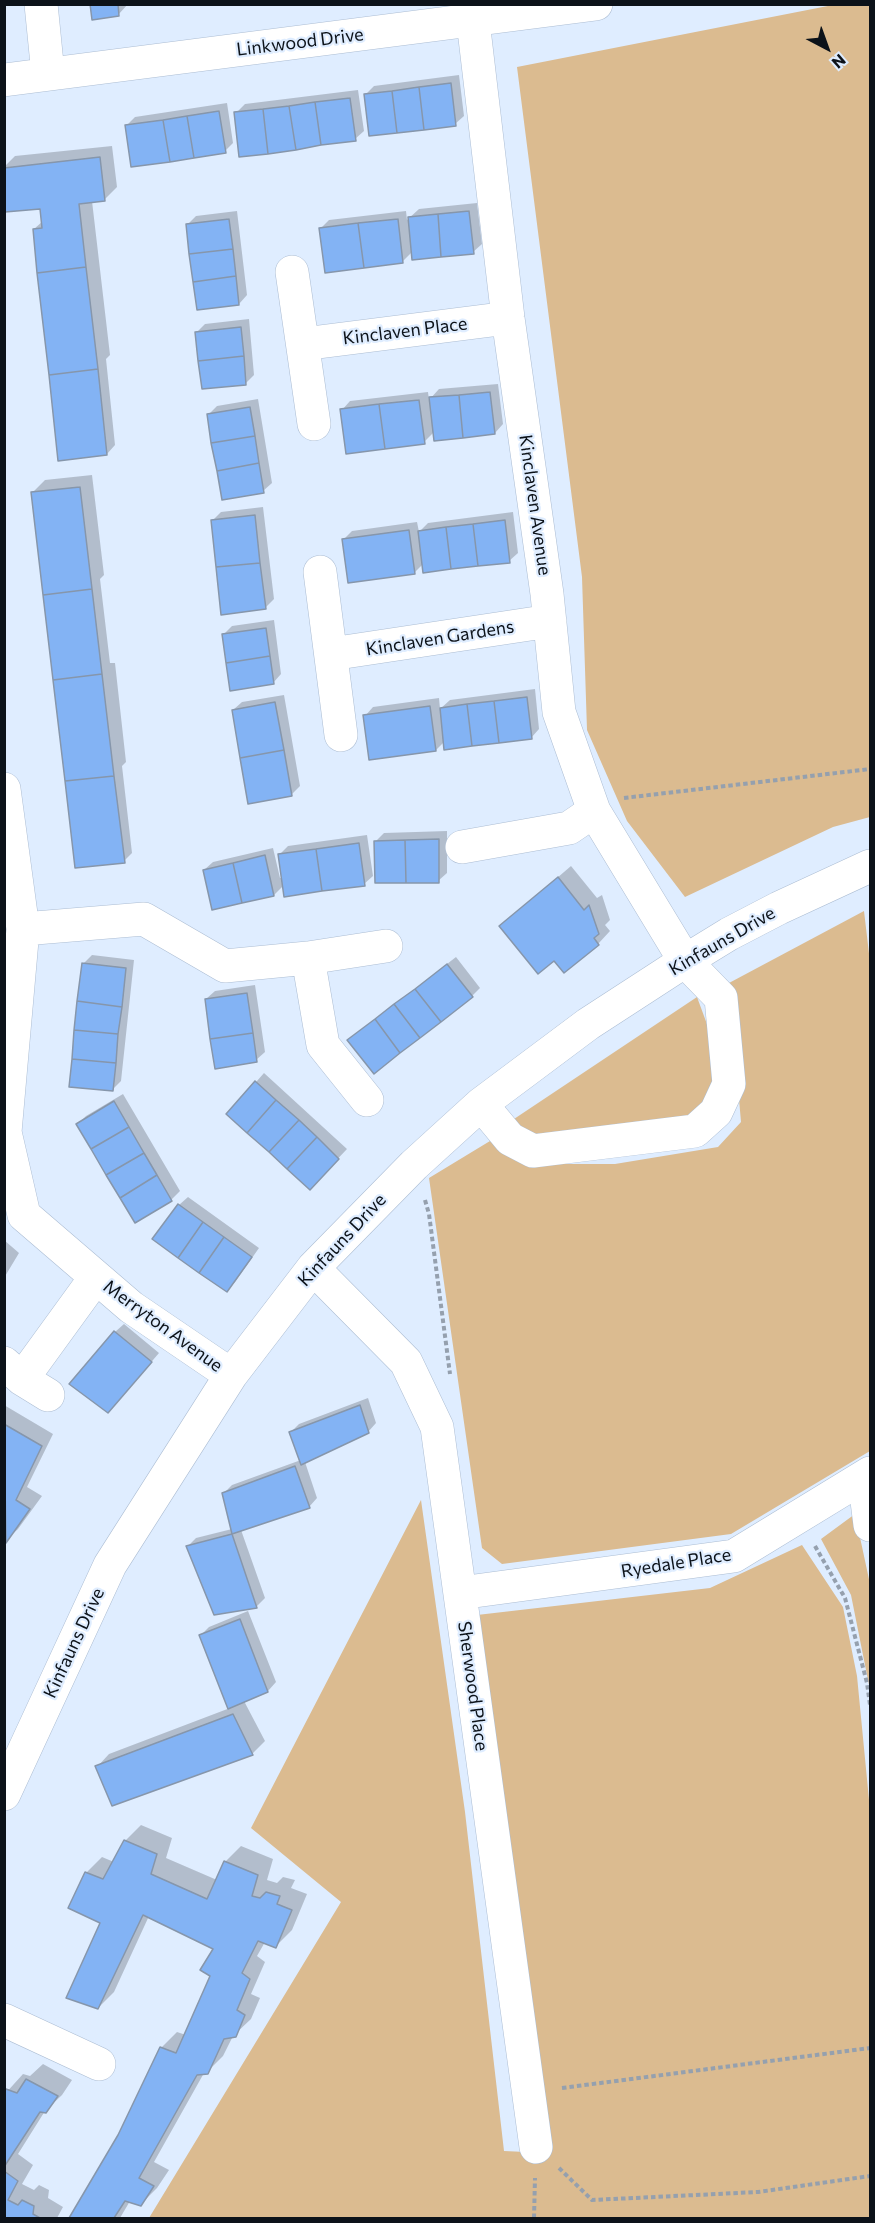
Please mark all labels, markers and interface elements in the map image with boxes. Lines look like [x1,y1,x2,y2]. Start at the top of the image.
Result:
north arrow [797,18,857,78]
street label: Linkwood Drive [235,23,365,61]
text: N [828,51,850,73]
street label: Kinclaven Place [341,313,469,349]
street label: Kinclaven Avenue [514,433,556,577]
street label: Kinclaven Gardens [364,616,516,660]
street label: Kinfauns Drive [665,902,779,980]
street label: Kinfauns Drive [294,1189,390,1291]
street label: Merryton Avenue [99,1275,227,1377]
street label: Ryedale Place [619,1544,733,1582]
street label: Kinfauns Drive [39,1585,109,1701]
street label: Sherwood Place [453,1620,493,1752]

